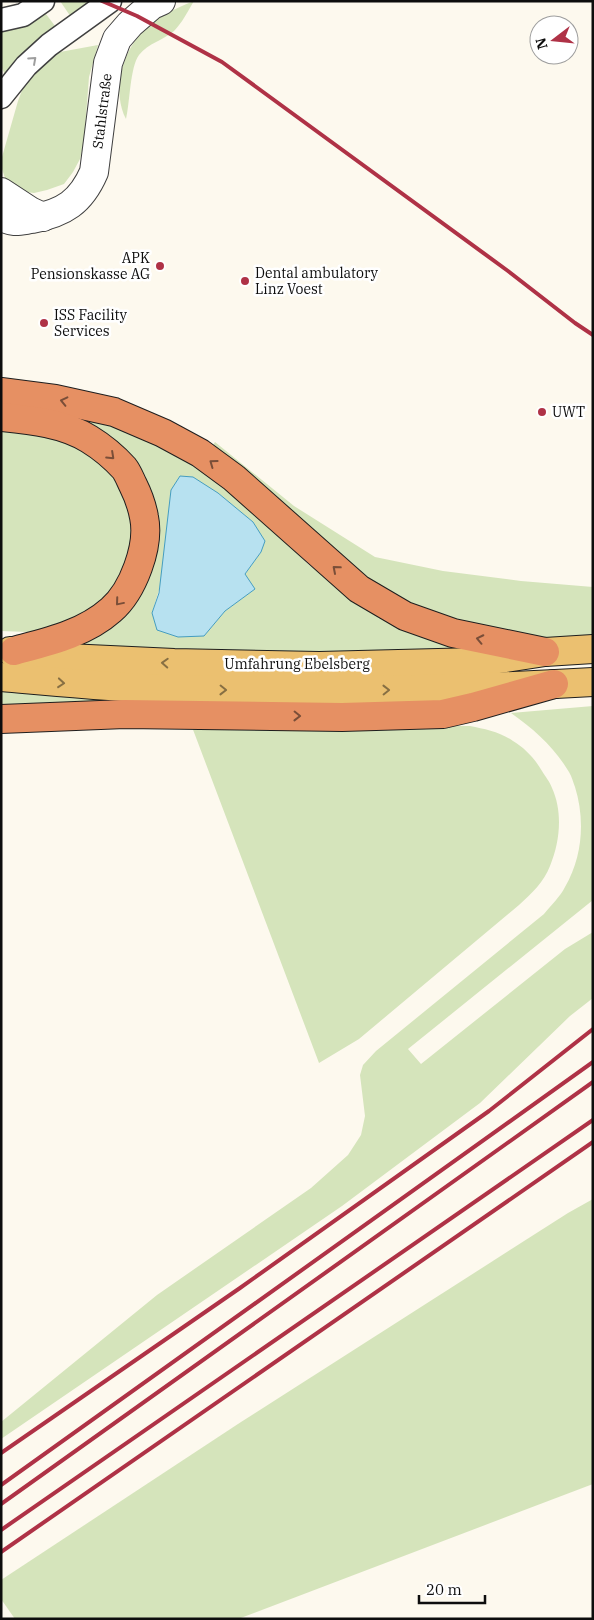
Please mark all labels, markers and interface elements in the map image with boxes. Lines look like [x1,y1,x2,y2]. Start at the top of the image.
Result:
north arrow [529,15,579,65]
text: N [531,36,552,51]
one-way arrow [27,56,36,65]
street label: Stahlstraße [88,72,116,150]
place label: APK Pensionskasse AG [31,249,150,283]
marker: APK Pensionskasse AG [154,260,166,272]
place label: Dental ambulatory Linz Voest [255,264,379,298]
marker: Dental ambulatory Linz Voest [239,275,251,287]
place label: ISS Facility Services [54,306,128,340]
marker: ISS Facility Services [38,317,50,329]
one-way arrow [60,396,69,407]
place label: UWT [552,403,585,421]
marker: UWT [536,406,548,418]
one-way arrow [105,450,114,459]
one-way arrow [209,460,219,469]
one-way arrow [333,565,342,574]
one-way arrow [115,596,124,605]
one-way arrow [476,634,485,645]
street label: Umfahrung Ebelsberg [224,655,370,673]
one-way arrow [161,657,169,668]
one-way arrow [57,677,65,688]
one-way arrow [382,684,390,695]
one-way arrow [220,685,227,695]
one-way arrow [294,711,301,721]
scale bar [419,1572,485,1604]
text: 20 m [426,1580,462,1599]

